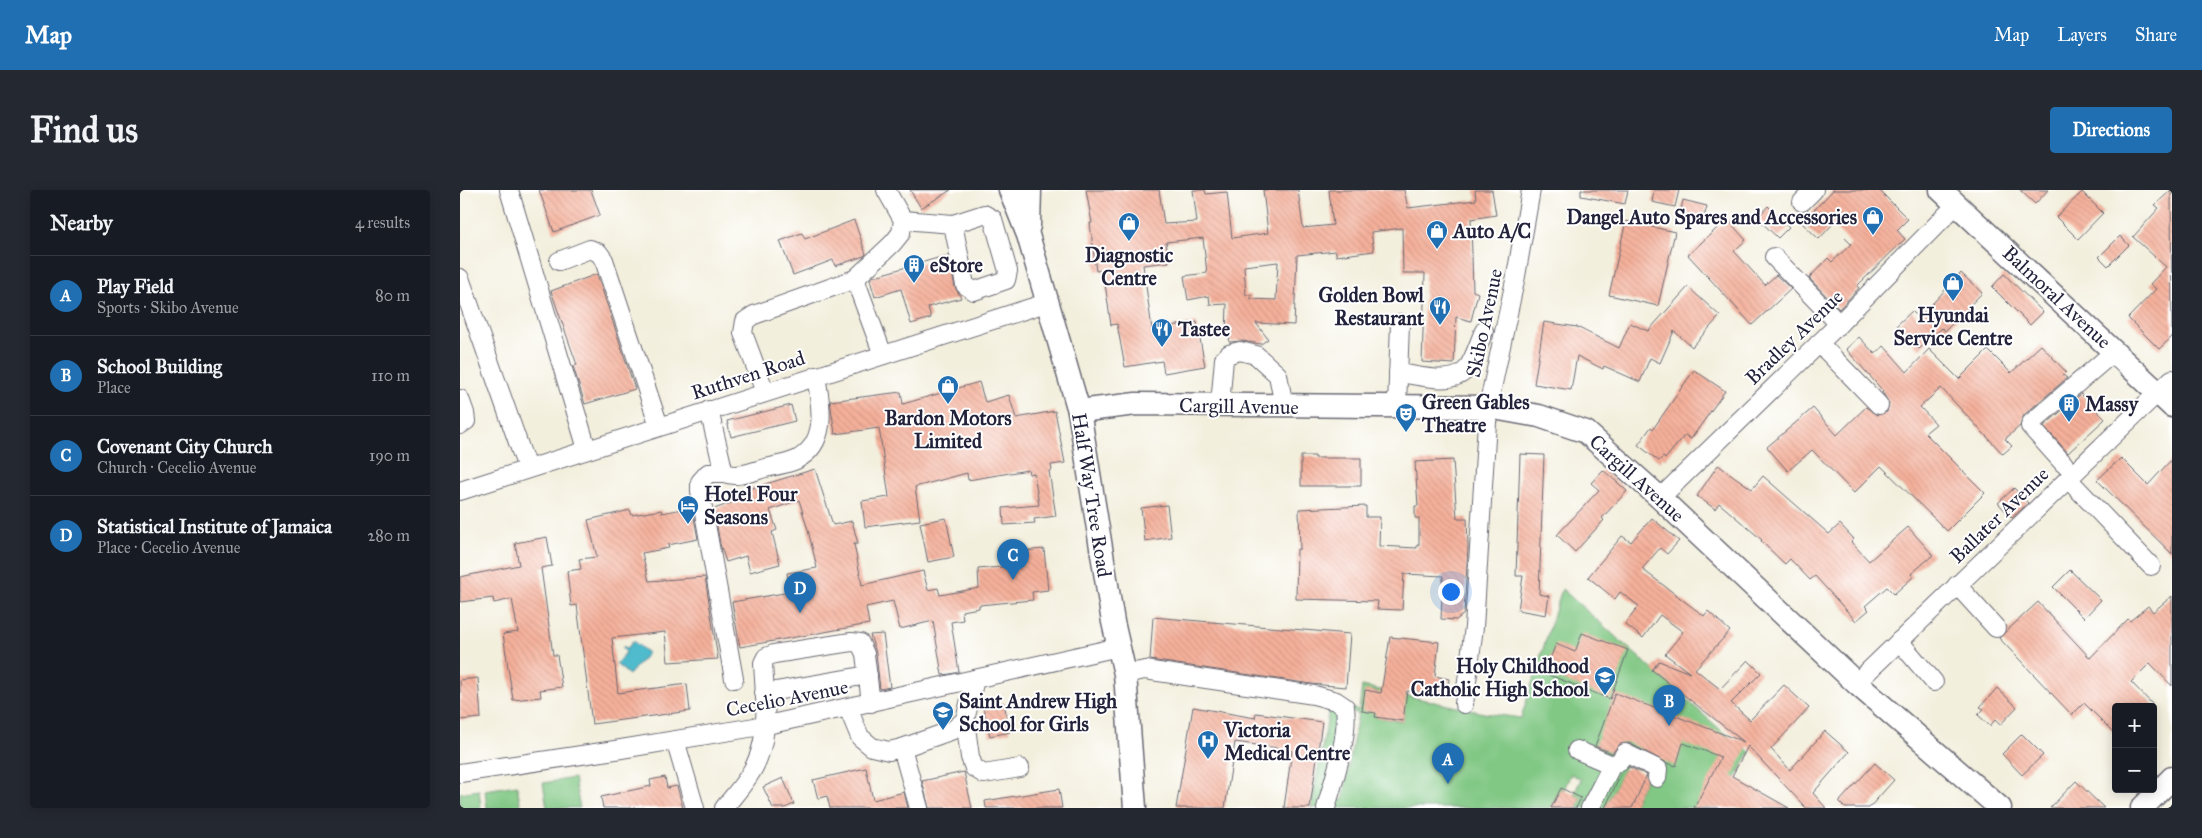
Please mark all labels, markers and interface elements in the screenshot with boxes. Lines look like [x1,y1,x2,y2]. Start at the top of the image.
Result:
text: Map [25,20,72,50]
text: Map [1994,24,2029,46]
text: Layers [2057,24,2107,46]
text: Share [2135,24,2177,46]
button: Directions [2050,107,2172,153]
text: Find us [30,109,138,152]
place label: Dangel Auto Spares and Accessories [1566,205,1858,230]
shop icon: Dangel Auto Spares and Accessories [1861,205,1885,236]
text: Nearby [50,210,113,236]
shop icon: Diagnostic Centre [1117,211,1141,242]
text: 4 results [355,213,410,232]
shop icon: Auto A/C [1425,219,1449,250]
place label: Auto A/C [1451,219,1531,243]
street label: Balmoral Avenue [1998,241,2116,353]
place label: Diagnostic Centre [1085,243,1174,290]
building icon: eStore [902,253,926,284]
place label: eStore [930,253,983,277]
street label: Skibo Avenue [1461,266,1507,380]
shop icon: Hyundai Service Centre [1941,271,1965,302]
text: Play Field [97,275,174,298]
place label: Golden Bowl Restaurant [1319,283,1425,330]
street label: Bradley Avenue [1740,284,1848,390]
text: A [61,286,71,305]
text: 80 m [375,286,410,305]
restaurant icon: Golden Bowl Restaurant [1428,295,1452,326]
text: Sports · Skibo Avenue [97,298,239,317]
place label: Hyundai Service Centre [1893,303,2013,350]
restaurant icon: Tastee [1150,317,1174,348]
place label: Tastee [1177,317,1231,341]
street label: Ruthven Road [688,345,808,405]
text: School Building [97,355,222,378]
text: B [61,366,71,385]
text: 110 m [371,366,410,385]
shop icon: Bardon Motors Limited [936,374,960,405]
text: Place [97,378,131,397]
place label: Green Gables Theatre [1421,390,1530,437]
building icon: Massy [2057,392,2081,423]
place label: Massy [2085,392,2140,417]
street label: Cargill Avenue [1179,393,1299,420]
theatre icon: Green Gables Theatre [1394,402,1418,433]
place label: Bardon Motors Limited [884,406,1012,453]
street label: Half Way Tree Road [1067,411,1117,579]
street label: Cargill Avenue [1584,429,1689,528]
text: Covenant City Church [97,435,273,458]
text: C [61,446,71,465]
text: 190 m [369,446,410,465]
text: Church · Cecelio Avenue [97,458,256,477]
street label: Ballater Avenue [1945,462,2053,568]
place label: Hotel Four Seasons [704,482,798,529]
hotel icon: Hotel Four Seasons [676,494,700,525]
text: Statistical Institute of Jamaica [97,515,332,538]
text: D [60,526,72,545]
text: 280 m [367,526,410,545]
text: Place · Cecelio Avenue [97,538,240,557]
pin: C [997,539,1029,580]
pin: D [784,572,816,613]
your location [1438,579,1464,605]
place label: Holy Childhood Catholic High School [1411,654,1590,702]
school or university icon: Holy Childhood Catholic High School [1593,665,1617,696]
street label: Cecelio Avenue [724,674,850,722]
pin: B [1653,685,1685,726]
place label: Saint Andrew High School for Girls [959,689,1118,736]
school or university icon: Saint Andrew High School for Girls [931,700,955,731]
map controls [2112,703,2157,793]
button: + [2112,703,2157,748]
place label: Victoria Medical Centre [1223,718,1351,765]
hospital icon: Victoria Medical Centre [1196,729,1220,760]
pin: A [1432,743,1464,784]
button: − [2112,748,2157,793]

